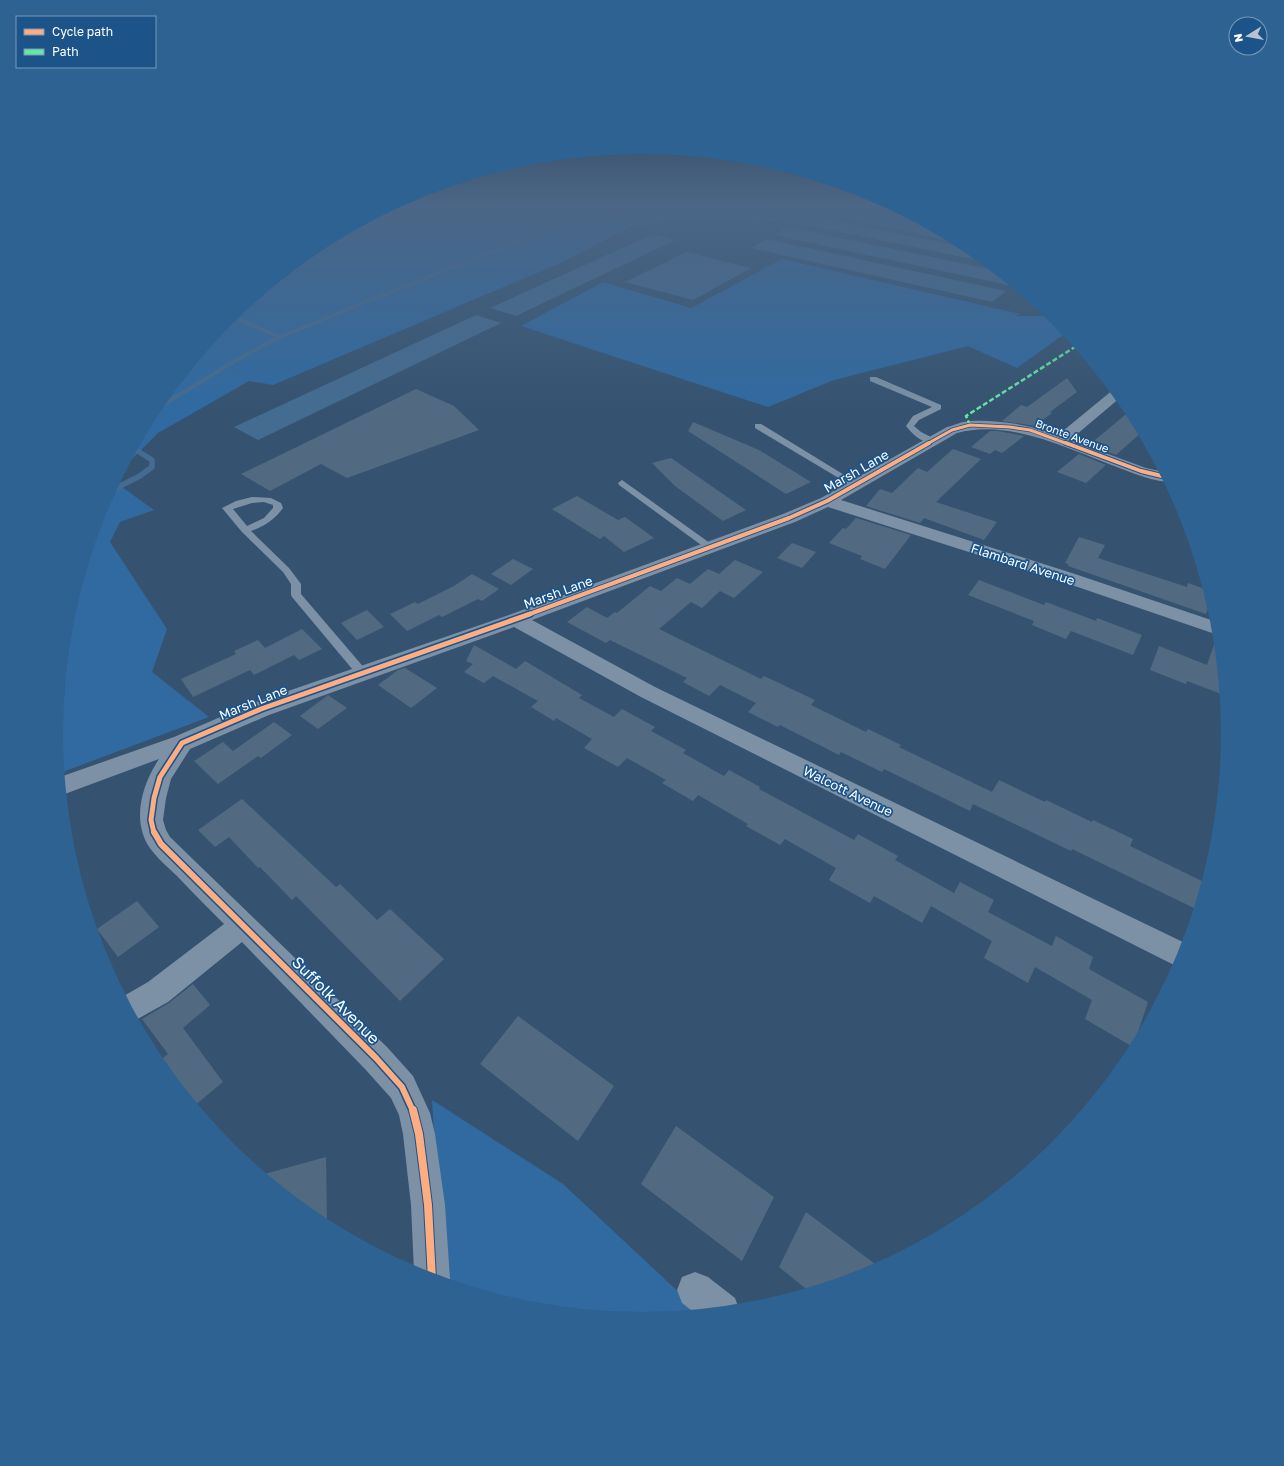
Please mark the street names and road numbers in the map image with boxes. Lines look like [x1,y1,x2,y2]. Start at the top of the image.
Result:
street label: Bronte Avenue [1034,416,1111,455]
street label: Marsh Lane [821,446,891,496]
street label: Flambard Avenue [969,540,1077,588]
street label: Marsh Lane [521,572,595,612]
street label: Marsh Lane [217,681,289,723]
street label: Walcott Avenue [801,762,895,820]
street label: Suffolk Avenue [288,952,384,1048]

